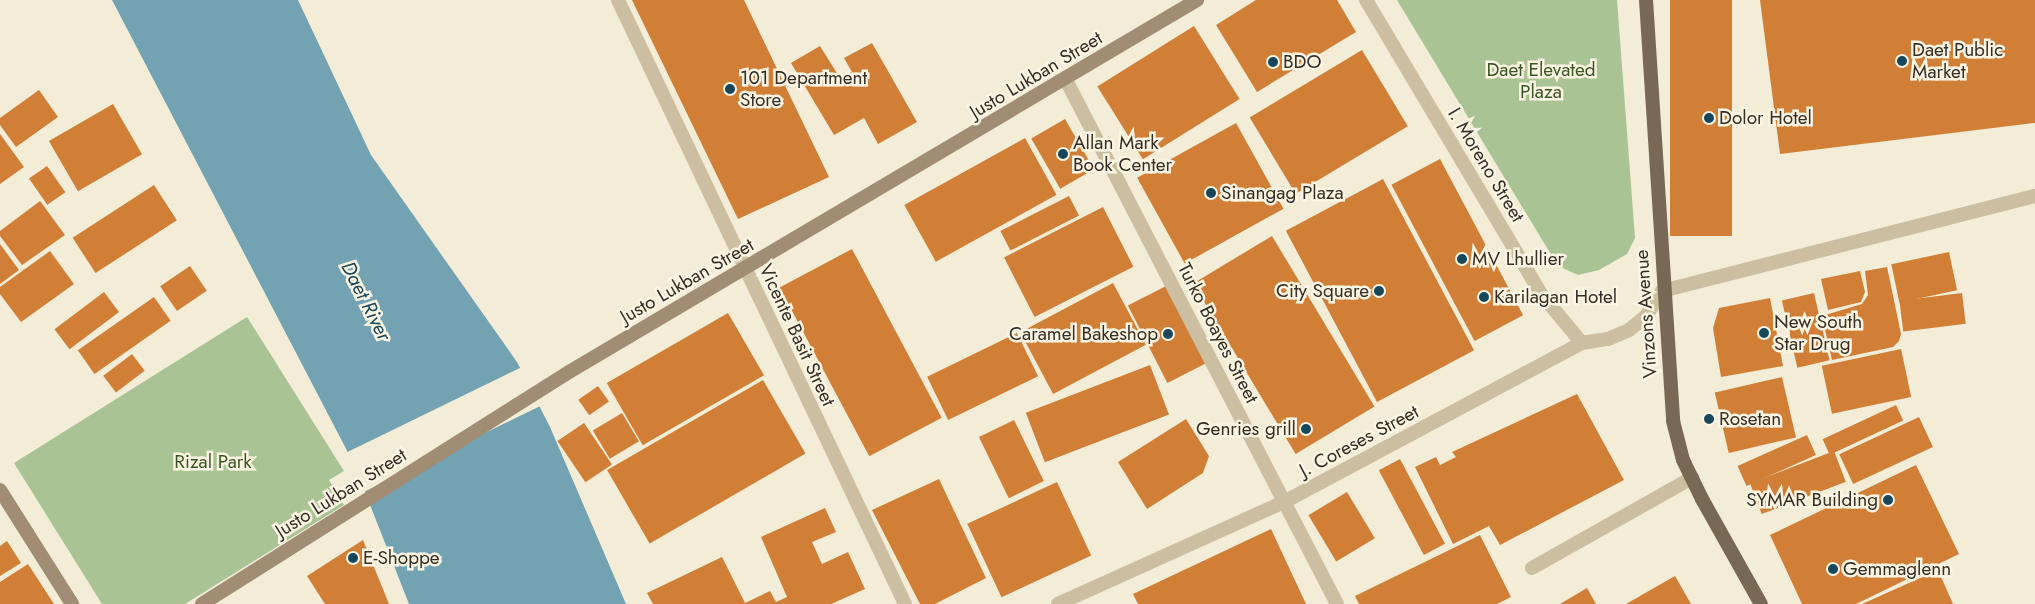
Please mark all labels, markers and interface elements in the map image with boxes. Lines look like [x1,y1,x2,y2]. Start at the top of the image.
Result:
street label: Justo Lukban Street [966,27,1106,123]
place label: Daet Public Market [1912,39,2003,83]
place label: BDO [1283,51,1322,73]
marker: Daet Public Market [1896,55,1908,67]
marker: BDO [1267,56,1279,68]
park label: Daet Elevated Plaza [1486,59,1596,103]
place label: 101 Department Store [740,67,867,111]
marker: 101 Department Store [724,83,736,95]
street label: I. Moreno Street [1443,104,1529,226]
place label: Dolor Hotel [1719,107,1812,129]
marker: Dolor Hotel [1703,112,1715,124]
place label: Allan Mark Book Center [1073,132,1172,176]
marker: Allan Mark Book Center [1057,148,1069,160]
place label: Sinangag Plaza [1221,182,1344,204]
marker: Sinangag Plaza [1205,187,1217,199]
street label: Justo Lukban Street [616,234,758,328]
place label: MV Lhullier [1472,248,1564,270]
street label: Vinzons Avenue [1630,249,1662,379]
marker: MV Lhullier [1456,253,1468,265]
water label: Daet River [336,257,396,345]
street label: Turko Boayes Street [1173,259,1263,407]
street label: Vicente Basit Street [754,260,840,410]
place label: City Square [1276,280,1369,302]
marker: City Square [1373,285,1385,297]
place label: Karilagan Hotel [1494,286,1617,308]
marker: Karilagan Hotel [1478,291,1490,303]
place label: New South Star Drug [1774,311,1862,355]
place label: Caramel Bakeshop [1009,323,1158,345]
marker: New South Star Drug [1758,327,1770,339]
marker: Caramel Bakeshop [1162,328,1174,340]
street label: J. Coreses Street [1296,400,1422,482]
place label: Rosetan [1719,408,1781,430]
marker: Rosetan [1703,413,1715,425]
place label: Genries grill [1196,418,1296,440]
marker: Genries grill [1300,423,1312,435]
street label: Justo Lukban Street [271,444,411,542]
park label: Rizal Park [174,451,252,473]
place label: SYMAR Building [1746,489,1878,511]
marker: SYMAR Building [1882,494,1894,506]
place label: E-Shoppe [363,547,440,569]
marker: E-Shoppe [347,552,359,564]
place label: Gemmaglenn [1843,558,1951,580]
marker: Gemmaglenn [1827,563,1839,575]

